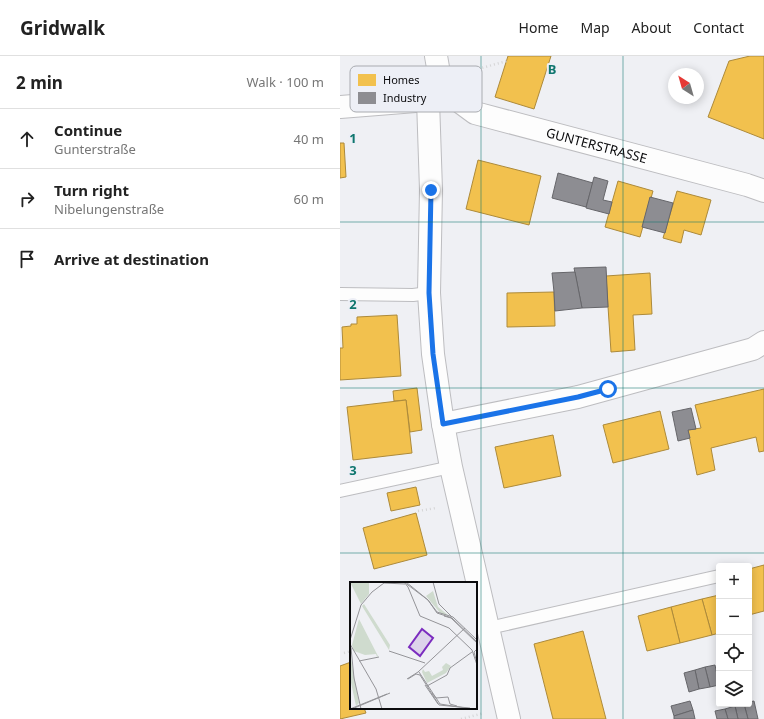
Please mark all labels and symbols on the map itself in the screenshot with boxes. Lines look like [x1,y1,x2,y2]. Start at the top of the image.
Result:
text: B [548,60,556,78]
legend [350,66,482,112]
north arrow [668,68,704,104]
text: Homes [383,72,420,87]
text: Industry [383,90,427,105]
street label: GUNTERSTRASSE [544,123,649,167]
text: 1 [349,129,357,147]
route end [422,181,440,199]
text: 2 [349,295,357,313]
route start [599,380,617,398]
text: 3 [349,461,357,479]
inset map [350,582,477,709]

